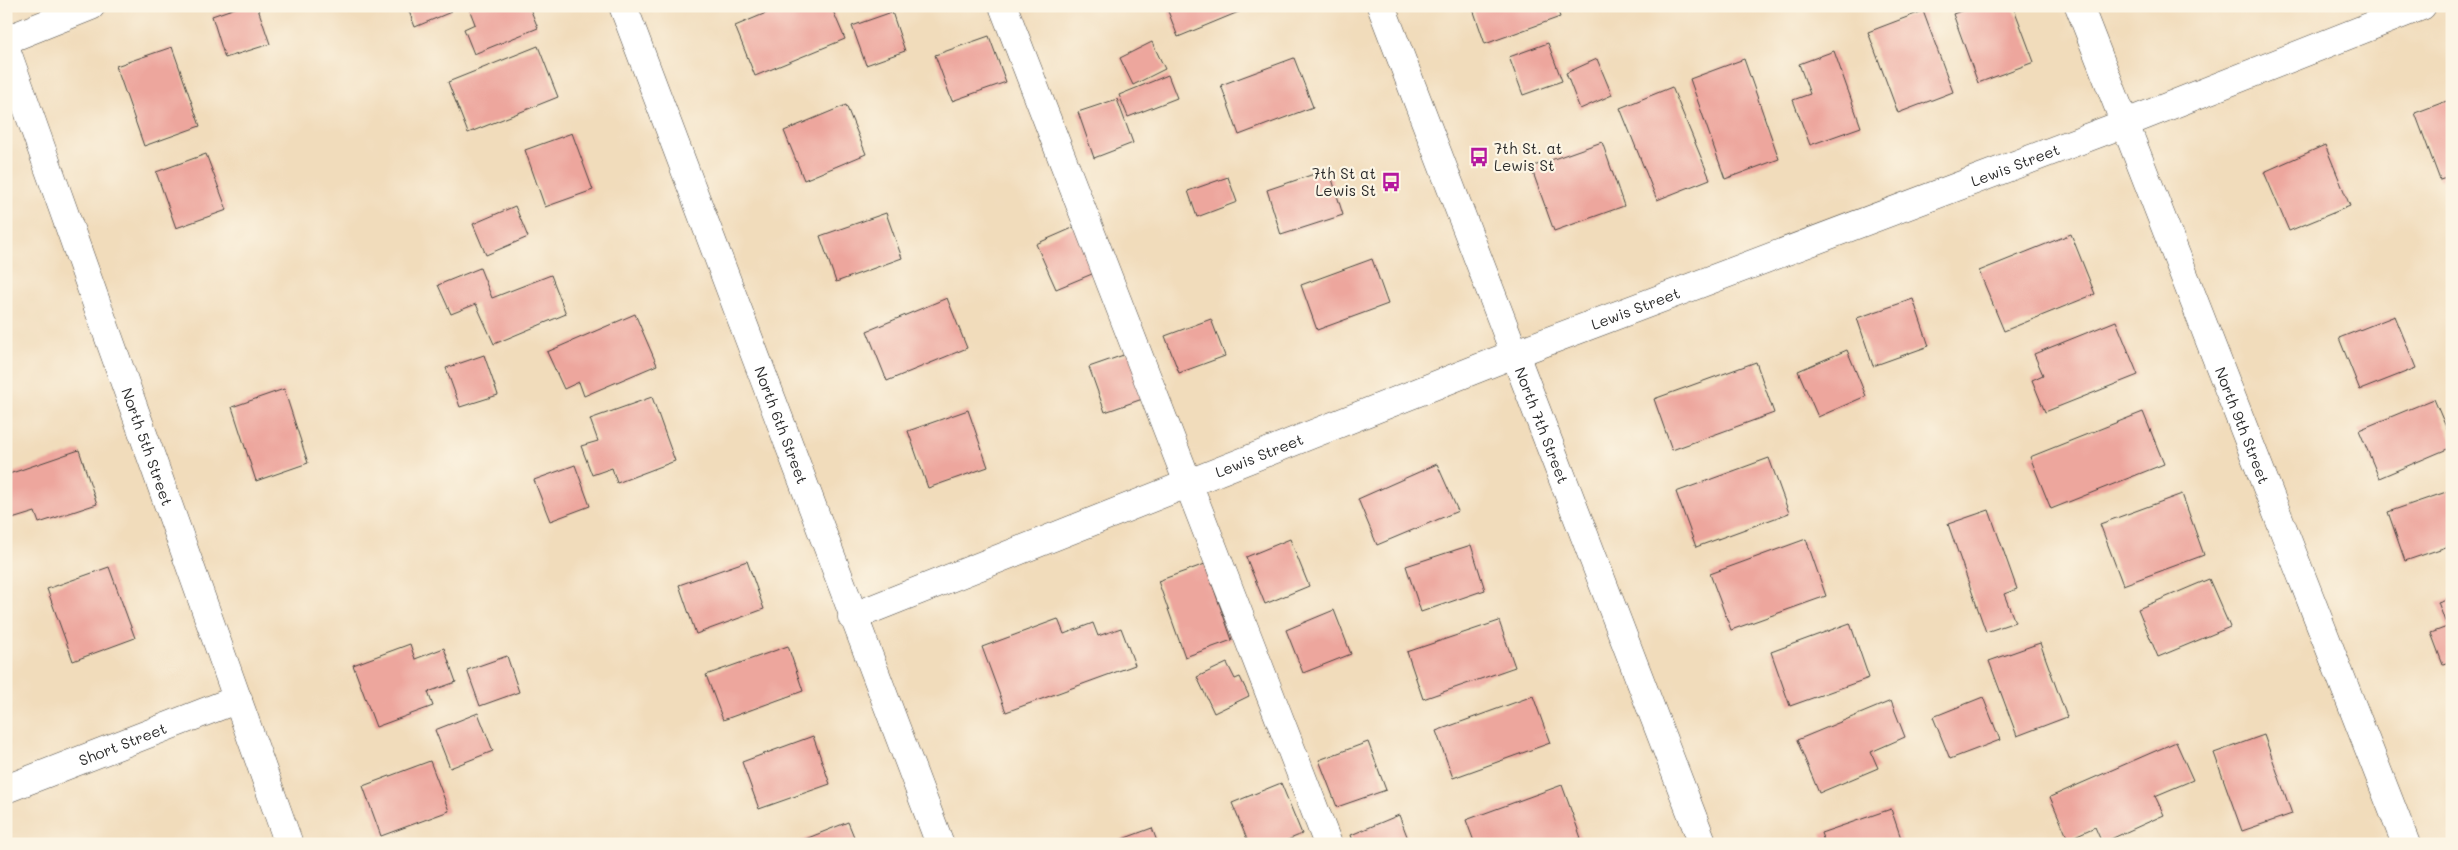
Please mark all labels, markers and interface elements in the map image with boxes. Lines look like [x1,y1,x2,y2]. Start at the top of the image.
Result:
place label: 7th St. at Lewis St [1494,138,1562,175]
street label: Lewis Street [1968,139,2062,191]
bus stop icon: 7th St. at Lewis St [1468,146,1490,168]
place label: 7th St at Lewis St [1312,163,1376,200]
bus stop icon: 7th St at Lewis St [1380,171,1402,193]
street label: Lewis Street [1588,282,1683,334]
street label: North 6th Street [750,363,813,487]
street label: North 7th Street [1511,364,1574,486]
street label: North 9th Street [2211,364,2274,487]
street label: North 5th Street [117,385,178,508]
street label: Lewis Street [1212,429,1306,482]
street label: Short Street [76,718,169,770]

